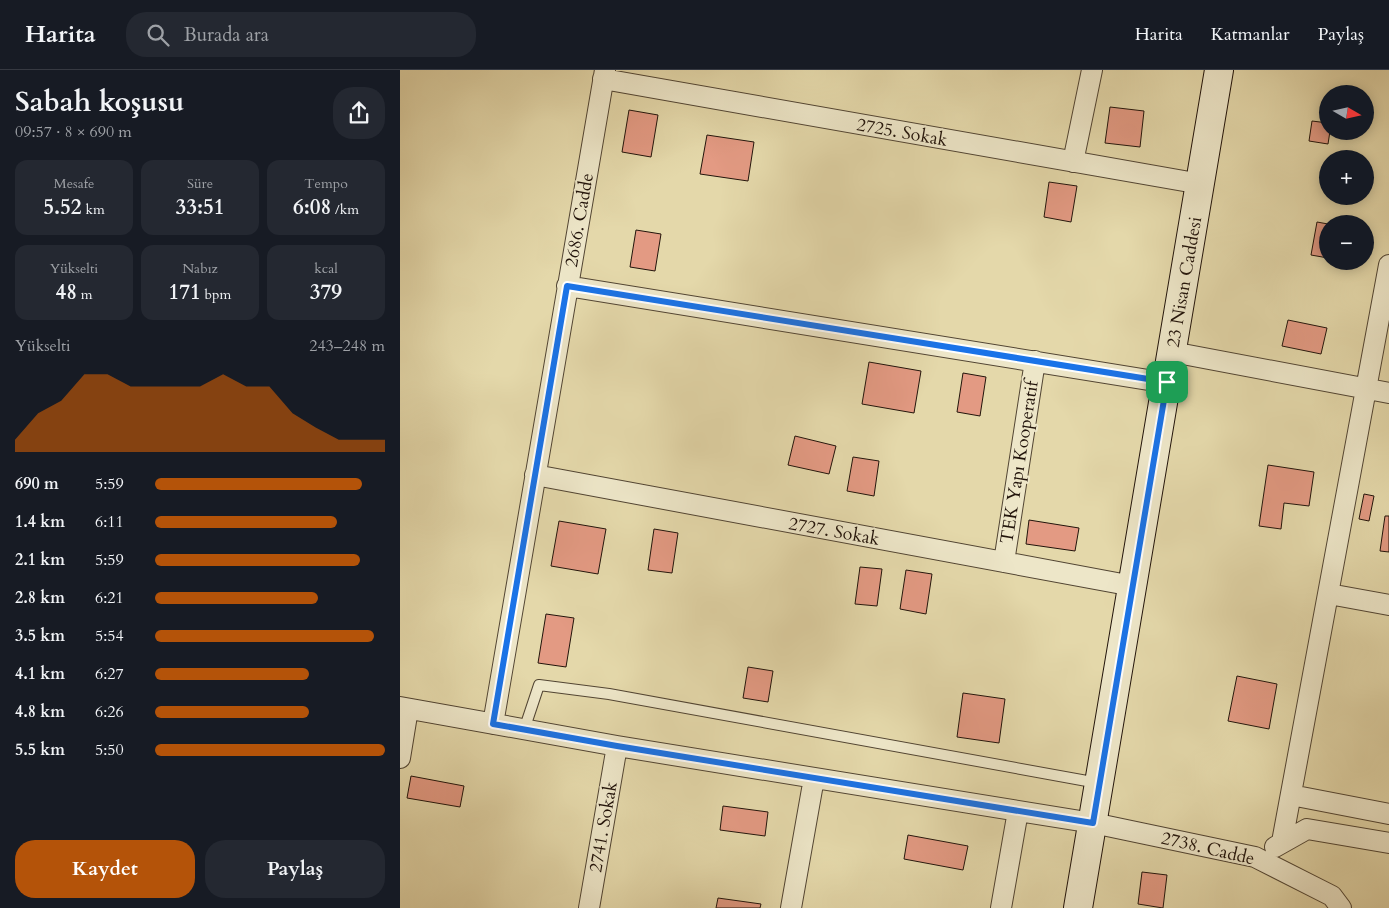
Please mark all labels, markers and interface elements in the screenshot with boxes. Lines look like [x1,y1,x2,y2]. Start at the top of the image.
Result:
search box [126,12,476,57]
text: Harita [25,18,96,51]
icon: search [144,21,172,49]
text: Burada ara [184,22,269,48]
text: Harita [1135,22,1183,47]
text: Katmanlar [1211,22,1290,47]
text: Paylaş [1318,22,1364,47]
text: Sabah koşusu [15,83,184,121]
north arrow [1319,85,1374,140]
map controls [1319,85,1374,270]
button: share [333,87,385,139]
street label: 2725. Sokak [854,112,950,153]
text: 09:57 · 8 × 690 m [15,121,132,143]
button: + [1319,150,1374,205]
street label: 2686. Cadde [559,171,600,269]
text: Mesafe [54,174,94,193]
text: Süre [187,174,213,193]
text: Tempo [304,174,348,193]
text: 5.52 [43,193,82,222]
text: 33:51 [175,193,225,222]
text: 6:08 [293,193,331,222]
text: km [82,200,105,219]
text: /km [331,200,359,219]
street label: 23 Nisan Caddesi [1161,215,1208,350]
button: − [1319,215,1374,270]
text: Yükselti [50,259,98,278]
text: Nabız [182,259,218,278]
text: kcal [314,259,338,278]
text: 48 [55,278,77,307]
text: 171 [169,278,201,307]
text: 379 [310,278,342,307]
text: m [77,285,93,304]
text: bpm [201,285,231,304]
text: Yükselti [15,335,71,357]
text: 243–248 m [309,335,385,357]
pin [1146,361,1188,403]
icon: arrive [1153,368,1181,396]
street label: TEK Yapı Kooperatif [994,375,1045,545]
text: 690 m [15,473,59,495]
text: 5:59 [95,473,124,495]
text: 1.4 km [15,511,65,533]
text: 6:11 [95,511,124,533]
street label: 2727. Sokak [786,511,882,552]
text: 2.1 km [15,549,65,571]
text: 5:59 [95,549,124,571]
text: 2.8 km [15,587,65,609]
text: 6:21 [95,587,124,609]
text: 3.5 km [15,625,65,647]
text: 5:54 [95,625,124,647]
text: 4.1 km [15,663,65,685]
text: 6:27 [95,663,124,685]
text: 4.8 km [15,701,65,723]
text: 6:26 [95,701,124,723]
text: 5.5 km [15,739,65,761]
text: 5:50 [95,739,124,761]
street label: 2741. Sokak [583,779,624,875]
street label: 2738. Cadde [1159,826,1257,871]
button: Kaydet [15,840,195,898]
button: Paylaş [205,840,385,898]

